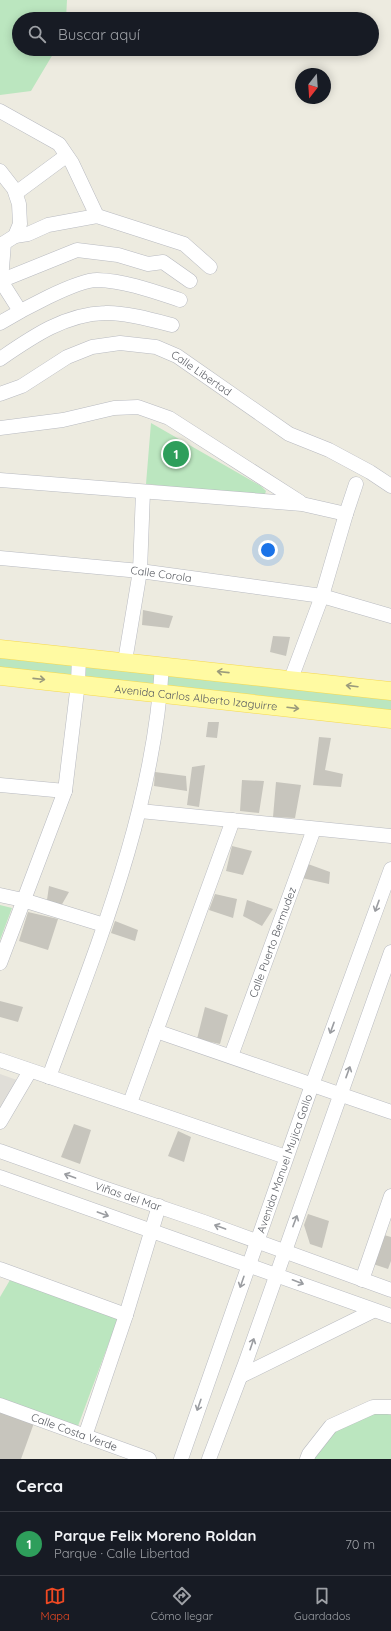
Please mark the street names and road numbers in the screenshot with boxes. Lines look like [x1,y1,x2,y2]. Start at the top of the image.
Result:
street label: Calle Libertad [169,347,234,399]
street label: Calle Corola [130,563,193,585]
street label: Avenida Carlos Alberto Izaguirre [114,682,278,713]
street label: Calle Puerto Bermudez [246,885,299,1000]
street label: Avenida Manuel Mujica Gallo [254,1092,315,1235]
street label: Viñas del Mar [93,1178,164,1214]
street label: Calle Costa Verde [29,1410,119,1454]

